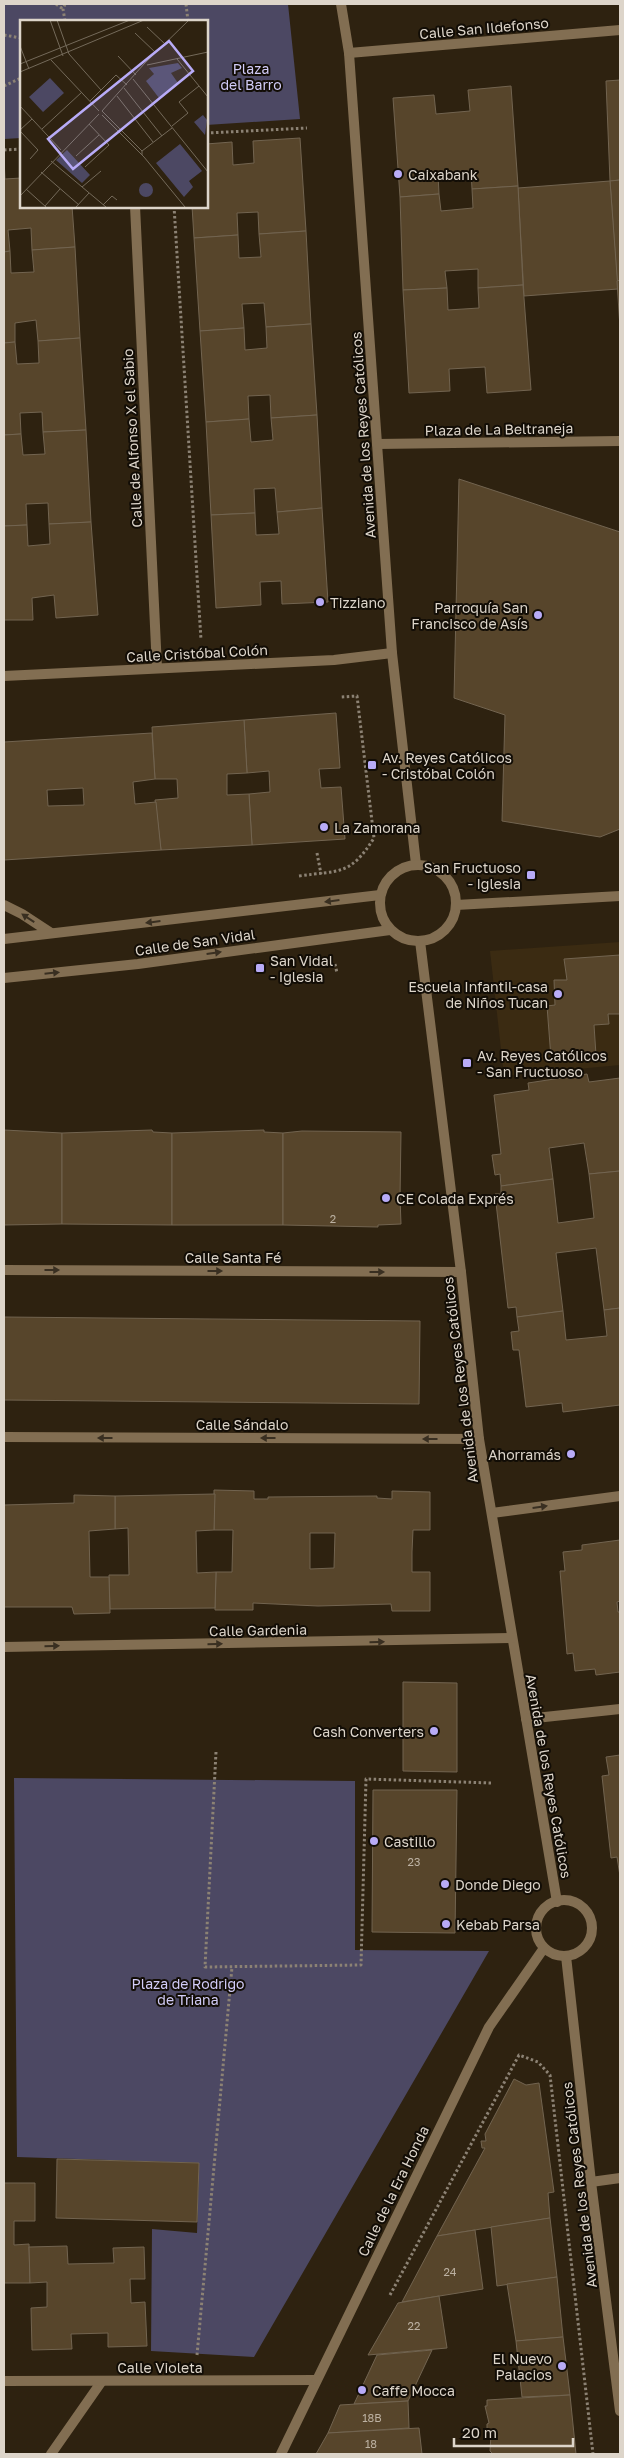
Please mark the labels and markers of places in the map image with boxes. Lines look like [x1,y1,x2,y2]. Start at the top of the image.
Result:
place label: Caixabank [408,166,478,183]
marker: Caixabank [392,168,404,180]
place label: Tizziano [330,594,386,611]
marker: Tizziano [314,596,326,608]
place label: Parroquía San Francisco de Asís [411,599,528,632]
marker: Parroquía San Francisco de Asís [532,609,544,621]
place label: Av. Reyes Católicos - Cristóbal Colón [382,749,512,782]
marker: Av. Reyes Católicos - Cristóbal Colón [366,759,378,771]
place label: La Zamorana [334,819,420,836]
marker: La Zamorana [318,821,330,833]
place label: San Fructuoso - Iglesia [424,859,521,892]
marker: San Fructuoso - Iglesia [525,869,537,881]
place label: San Vidal - Iglesia [270,952,333,985]
marker: San Vidal - Iglesia [254,962,266,974]
place label: Escuela Infantil-casa de Niños Tucan [408,978,548,1011]
marker: Escuela Infantil-casa de Niños Tucan [552,988,564,1000]
place label: Av. Reyes Católicos - San Fructuoso [477,1047,607,1080]
marker: Av. Reyes Católicos - San Fructuoso [461,1057,473,1069]
place label: CE Colada Exprés [396,1190,514,1207]
marker: CE Colada Exprés [380,1192,392,1204]
place label: Ahorramás [488,1446,561,1463]
marker: Ahorramás [565,1448,577,1460]
place label: Cash Converters [313,1723,424,1740]
marker: Cash Converters [428,1725,440,1737]
place label: Castillo [384,1833,435,1850]
marker: Castillo [368,1835,380,1847]
place label: Donde Diego [455,1876,541,1893]
marker: Donde Diego [439,1878,451,1890]
place label: Kebab Parsa [456,1916,540,1933]
marker: Kebab Parsa [440,1918,452,1930]
place label: El Nuevo Palacios [493,2350,552,2383]
marker: El Nuevo Palacios [556,2360,568,2372]
place label: Caffe Mocca [372,2382,455,2399]
marker: Caffe Mocca [356,2384,368,2396]

